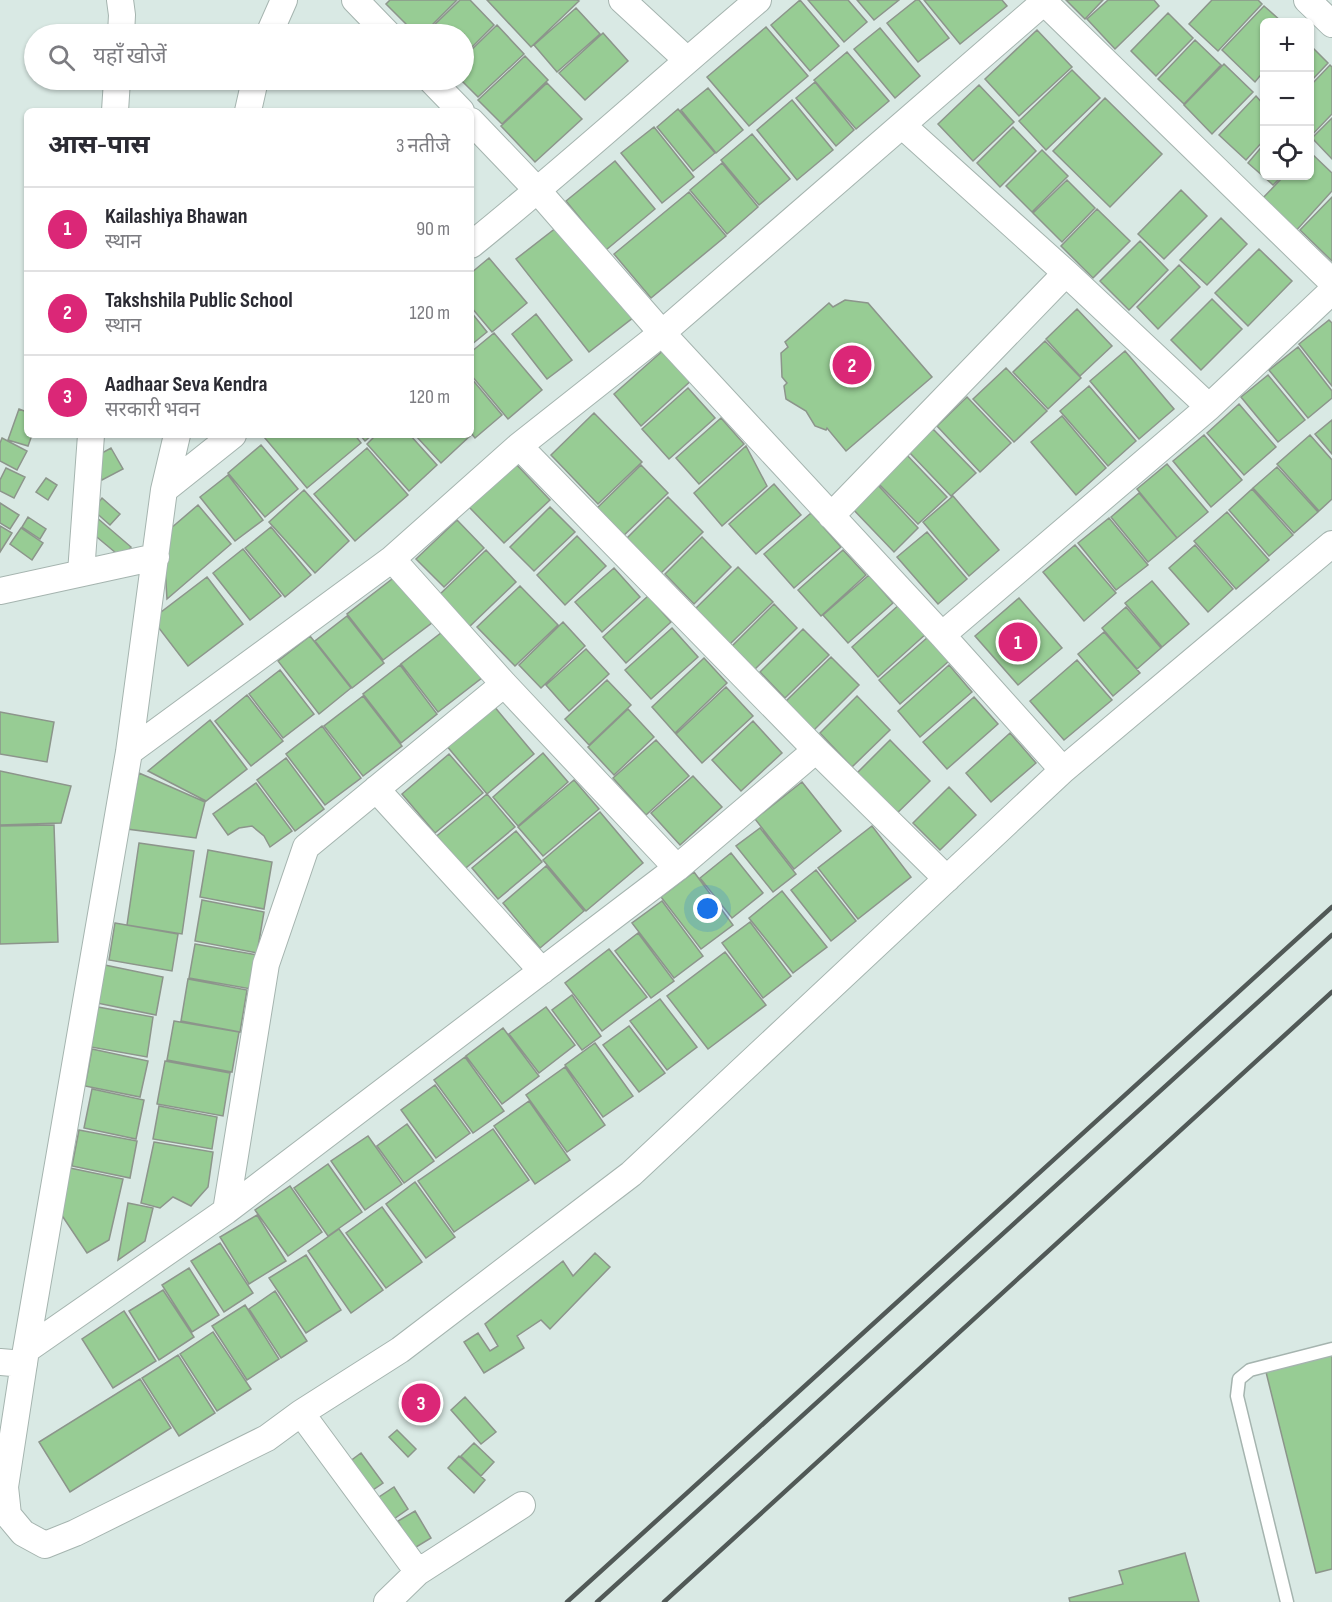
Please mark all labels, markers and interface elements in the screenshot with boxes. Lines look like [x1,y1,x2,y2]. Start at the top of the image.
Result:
map controls [1260,18,1314,180]
button: + [1260,18,1314,72]
search box [24,24,474,90]
icon: search [45,41,78,74]
text: यहाँ खोजें [93,43,167,70]
button: − [1260,72,1314,126]
button: locate [1260,126,1314,180]
text: आस-पास [48,130,150,161]
text: 3 नतीजे [396,134,450,158]
text: Kailashiya Bhawan [105,203,247,230]
text: 1 [64,217,71,241]
text: 90 m [416,217,450,241]
text: स्थान [105,230,141,254]
text: Takshshila Public School [105,287,293,314]
text: 2 [63,301,72,325]
text: 120 m [410,301,450,325]
text: स्थान [105,314,141,338]
pin: 2 [832,342,872,388]
text: Aadhaar Seva Kendra [105,371,268,398]
text: 3 [63,385,72,409]
text: 120 m [410,385,450,409]
text: सरकारी भवन [105,398,200,422]
pin: 1 [998,620,1038,664]
your location [693,894,722,923]
pin: 3 [402,1380,440,1426]

